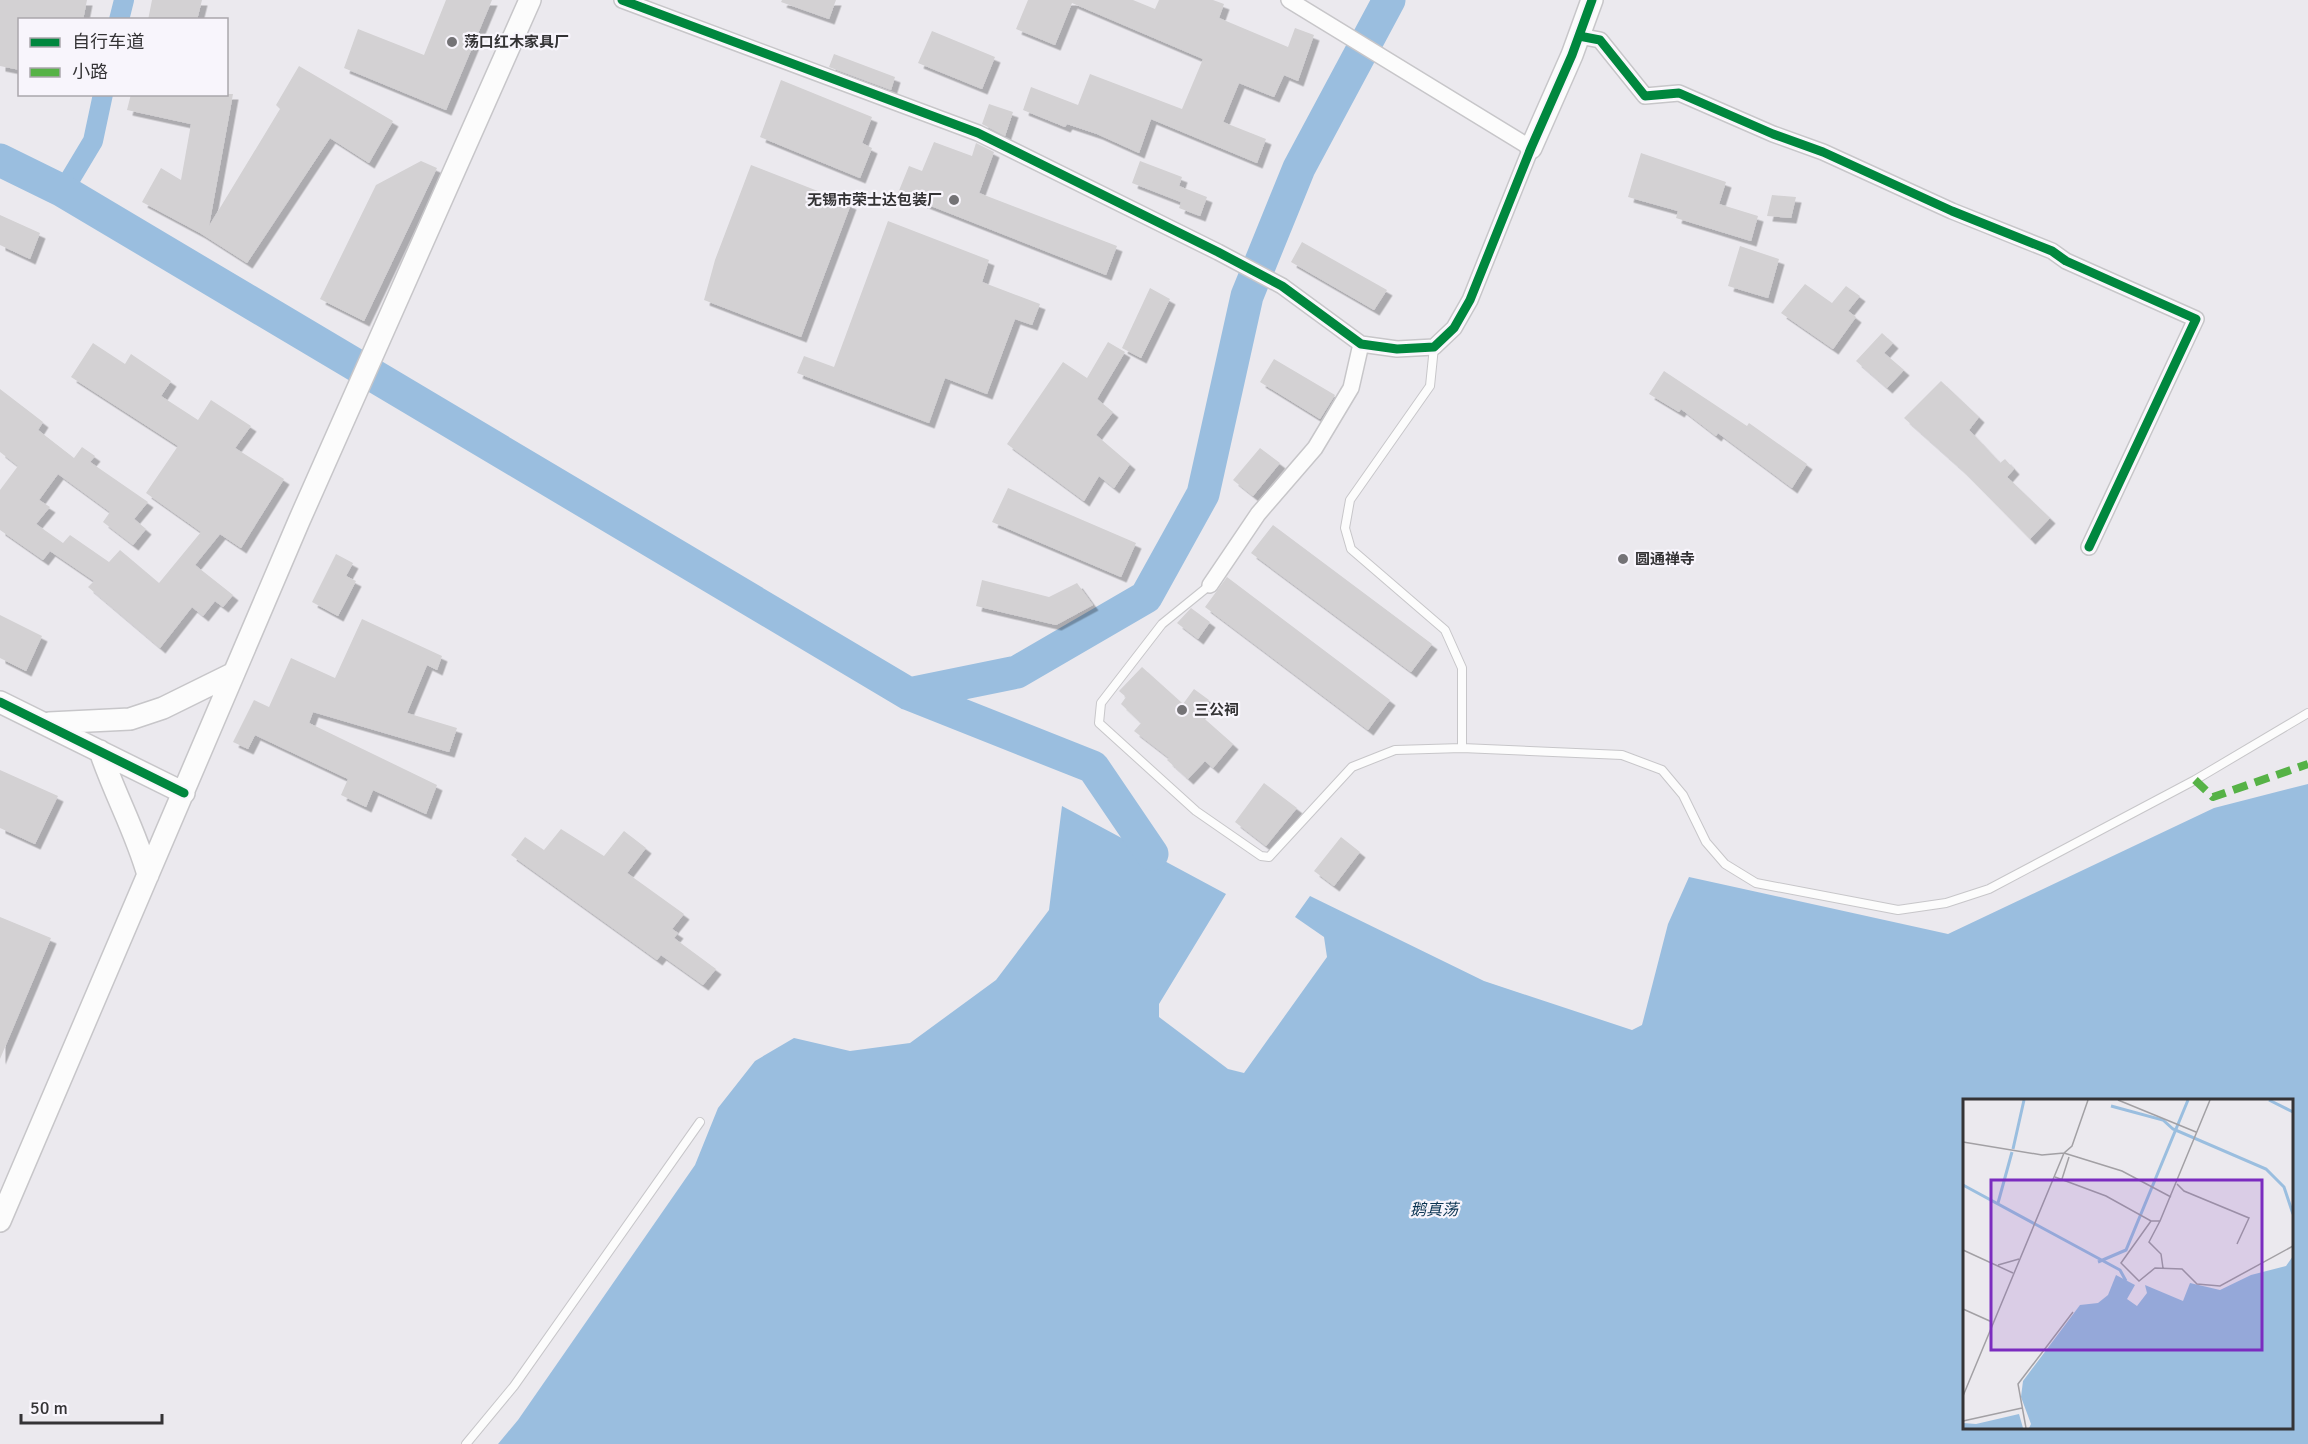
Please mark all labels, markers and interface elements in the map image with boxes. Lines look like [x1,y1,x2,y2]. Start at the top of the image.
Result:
legend [18,18,228,96]
text: 自行车道 [72,31,144,53]
place label: 荡口红木家具厂 [464,33,569,51]
marker: 荡口红木家具厂 [445,35,459,49]
text: 小路 [72,61,108,83]
place label: 无锡市荣士达包装厂 [807,191,942,209]
marker: 无锡市荣士达包装厂 [947,193,961,207]
place label: 圆通禅寺 [1635,550,1695,568]
marker: 圆通禅寺 [1616,552,1630,566]
place label: 三公祠 [1194,701,1239,719]
marker: 三公祠 [1175,703,1189,717]
inset map [1963,1099,2293,1429]
water label: 鹅真荡 [1410,1200,1461,1220]
scale bar [21,1387,162,1425]
text: 50 m [30,1397,68,1419]

